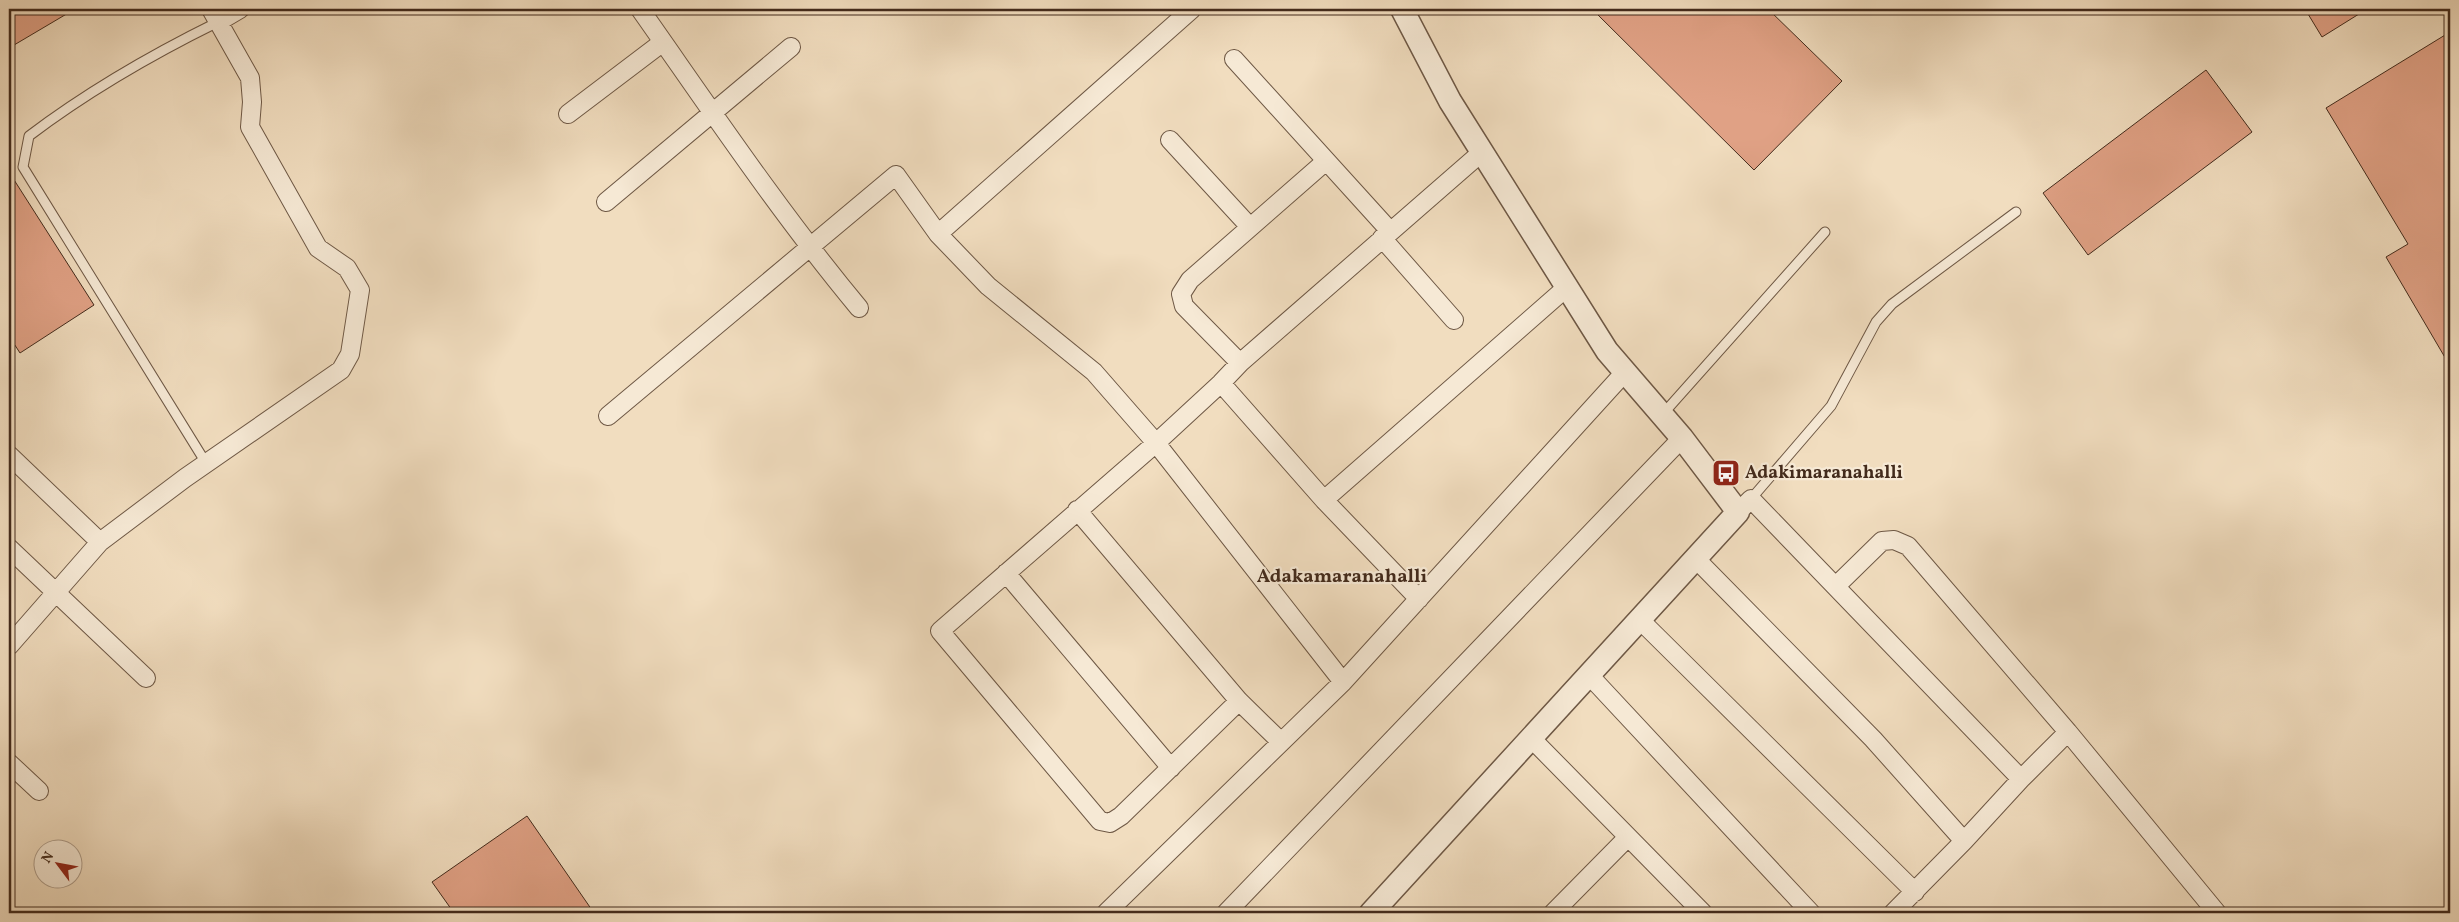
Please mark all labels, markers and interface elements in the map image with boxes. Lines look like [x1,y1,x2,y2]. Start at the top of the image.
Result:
bus stop icon: Adakimaranahalli [1711,458,1741,488]
place label: Adakimaranahalli [1745,461,1903,486]
district label: Adakamaranahalli [1257,564,1427,590]
north arrow [32,840,82,890]
text: N [37,849,59,867]

